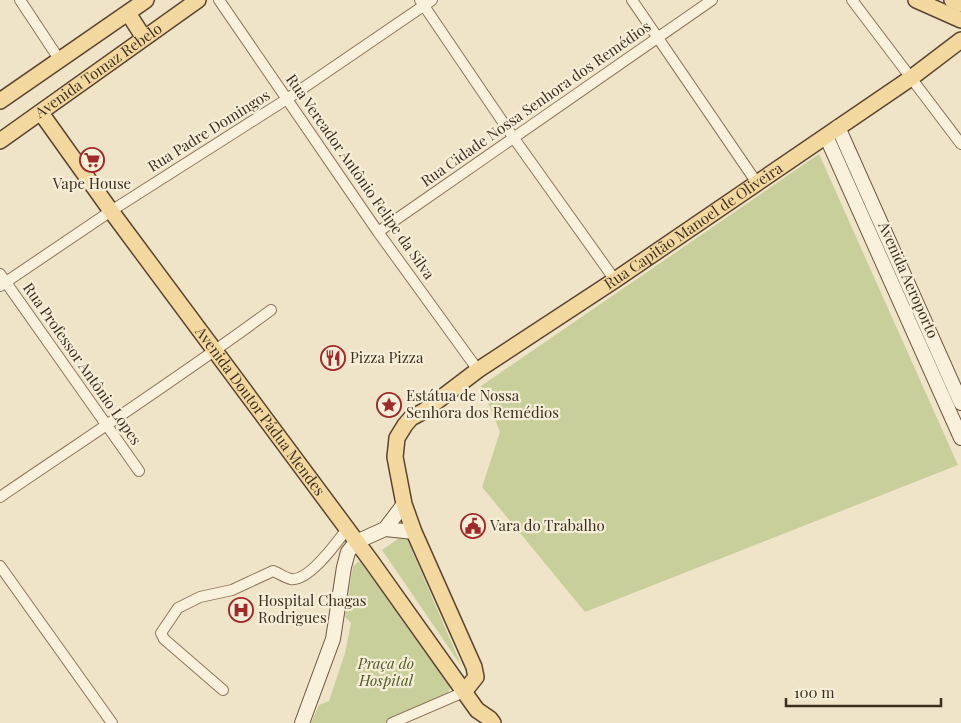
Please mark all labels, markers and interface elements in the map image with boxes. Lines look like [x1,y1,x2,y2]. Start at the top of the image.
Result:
street label: Rua Cidade Nossa Senhora dos Remédios [416,16,654,191]
street label: Avenida Tomaz Rebelo [30,18,165,123]
street label: Rua Vereador Antônio Felipe da Silva [282,70,440,283]
street label: Rua Padre Domingos [144,84,273,176]
supermarket icon: Vape House [79,147,105,173]
street label: Rua Capitão Manoel de Oliveira [600,157,787,293]
place label: Vape House [52,173,131,193]
street label: Avenida Aeroporto [874,217,944,341]
street label: Rua Professor Antônio Lopes [19,278,147,448]
street label: Avenida Doutor Pádua Mendes [191,321,330,499]
restaurant icon: Pizza Pizza [320,345,346,371]
place label: Pizza Pizza [350,347,424,367]
place label: Estátua de Nossa Senhora dos Remédios [406,385,559,422]
place icon: Estátua de Nossa Senhora dos Remédios [376,392,402,418]
public building icon: Vara do Trabalho [460,513,486,539]
place label: Vara do Trabalho [489,515,605,535]
place label: Hospital Chagas Rodrigues [258,590,366,627]
hospital icon: Hospital Chagas Rodrigues [228,597,254,623]
park label: Praça do Hospital [357,653,414,690]
scale bar [786,676,941,708]
text: 100 m [794,682,835,702]

